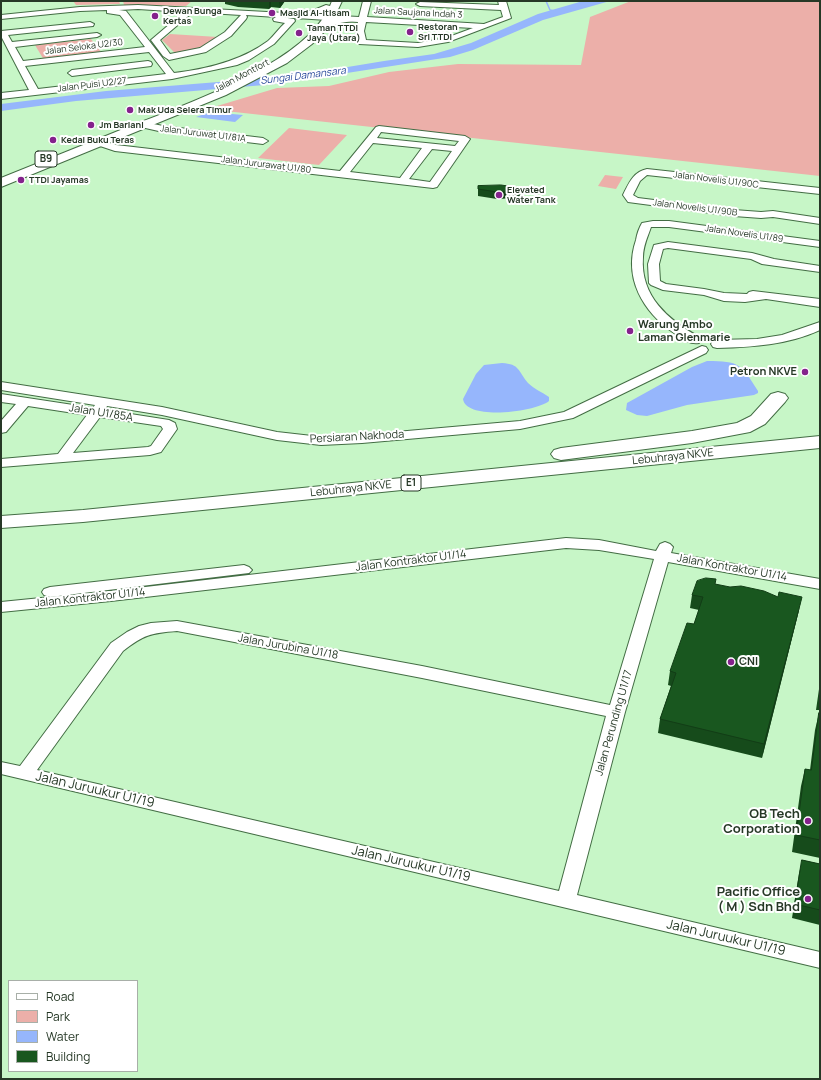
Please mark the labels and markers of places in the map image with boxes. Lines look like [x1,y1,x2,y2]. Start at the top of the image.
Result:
place label: Dewan Bunga Kertas [163,6,222,27]
marker: Masjid Al-Itisam [267,8,277,18]
place label: Masjid Al-Itisam [280,8,350,18]
marker: Dewan Bunga Kertas [150,11,160,21]
place label: Restoran Sri TTDI [418,22,458,43]
place label: Taman TTDI Jaya (Utara) [307,23,360,44]
marker: Restoran Sri TTDI [405,27,415,37]
marker: Taman TTDI Jaya (Utara) [294,28,304,38]
marker: Mak Uda Selera Timur [125,105,135,115]
place label: Mak Uda Selera Timur [138,105,232,115]
marker: Jm Bariani [86,120,96,130]
place label: Jm Bariani [99,120,144,130]
marker: Kedai Buku Teras [48,135,58,145]
place label: Kedai Buku Teras [61,135,134,145]
marker: TTDI Jayamas [16,175,26,185]
place label: TTDI Jayamas [29,175,89,185]
place label: Elevated Water Tank [507,185,556,206]
marker: Elevated Water Tank [494,190,504,200]
place label: Warung Ambo Laman Glenmarie [638,318,730,344]
marker: Warung Ambo Laman Glenmarie [625,326,635,336]
place label: Petron NKVE [730,365,797,379]
marker: Petron NKVE [800,367,810,377]
place label: CNI [739,655,758,669]
marker: CNI [726,657,736,667]
place label: OB Tech Corporation [723,806,800,837]
marker: OB Tech Corporation [803,816,813,826]
place label: Pacific Office ( M ) Sdn Bhd [717,884,800,915]
marker: Pacific Office ( M ) Sdn Bhd [803,894,813,904]

